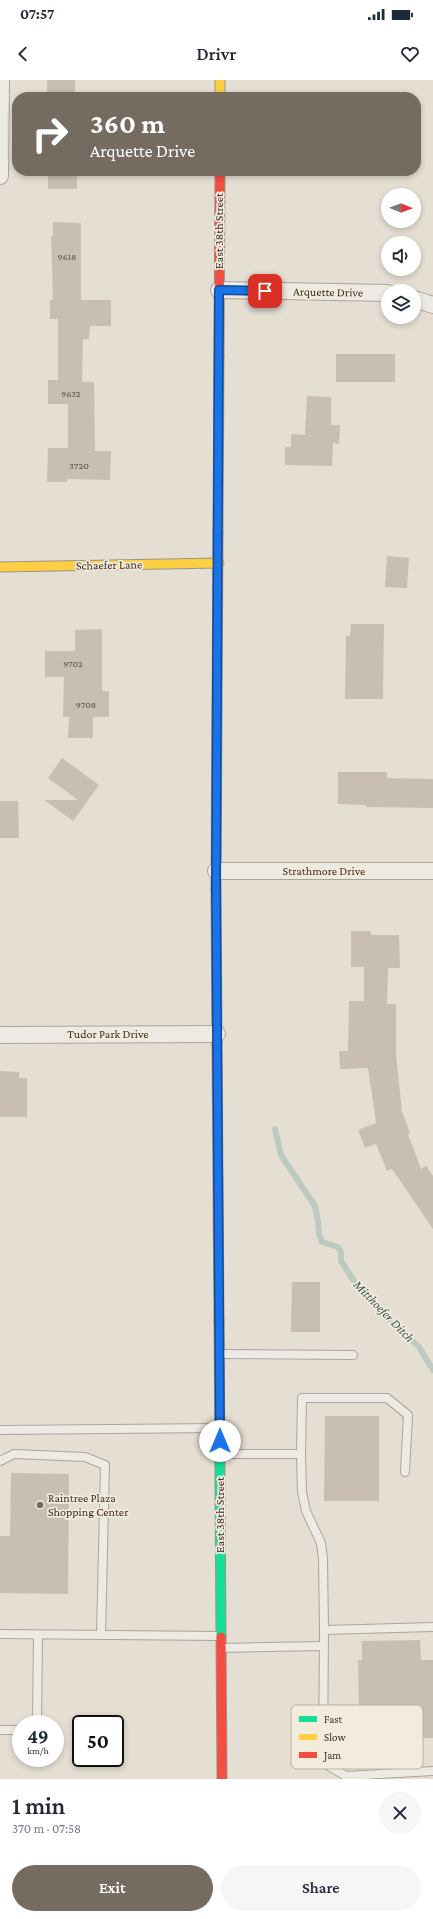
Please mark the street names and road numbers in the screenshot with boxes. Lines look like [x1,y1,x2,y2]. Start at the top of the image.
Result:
street label: East 38th Street [212,192,226,269]
street label: Arquette Drive [293,284,363,300]
street label: Schaefer Lane [76,557,142,573]
street label: Strathmore Drive [283,864,365,878]
street label: Tudor Park Drive [67,1027,149,1041]
street label: East 38th Street [213,1476,227,1553]

